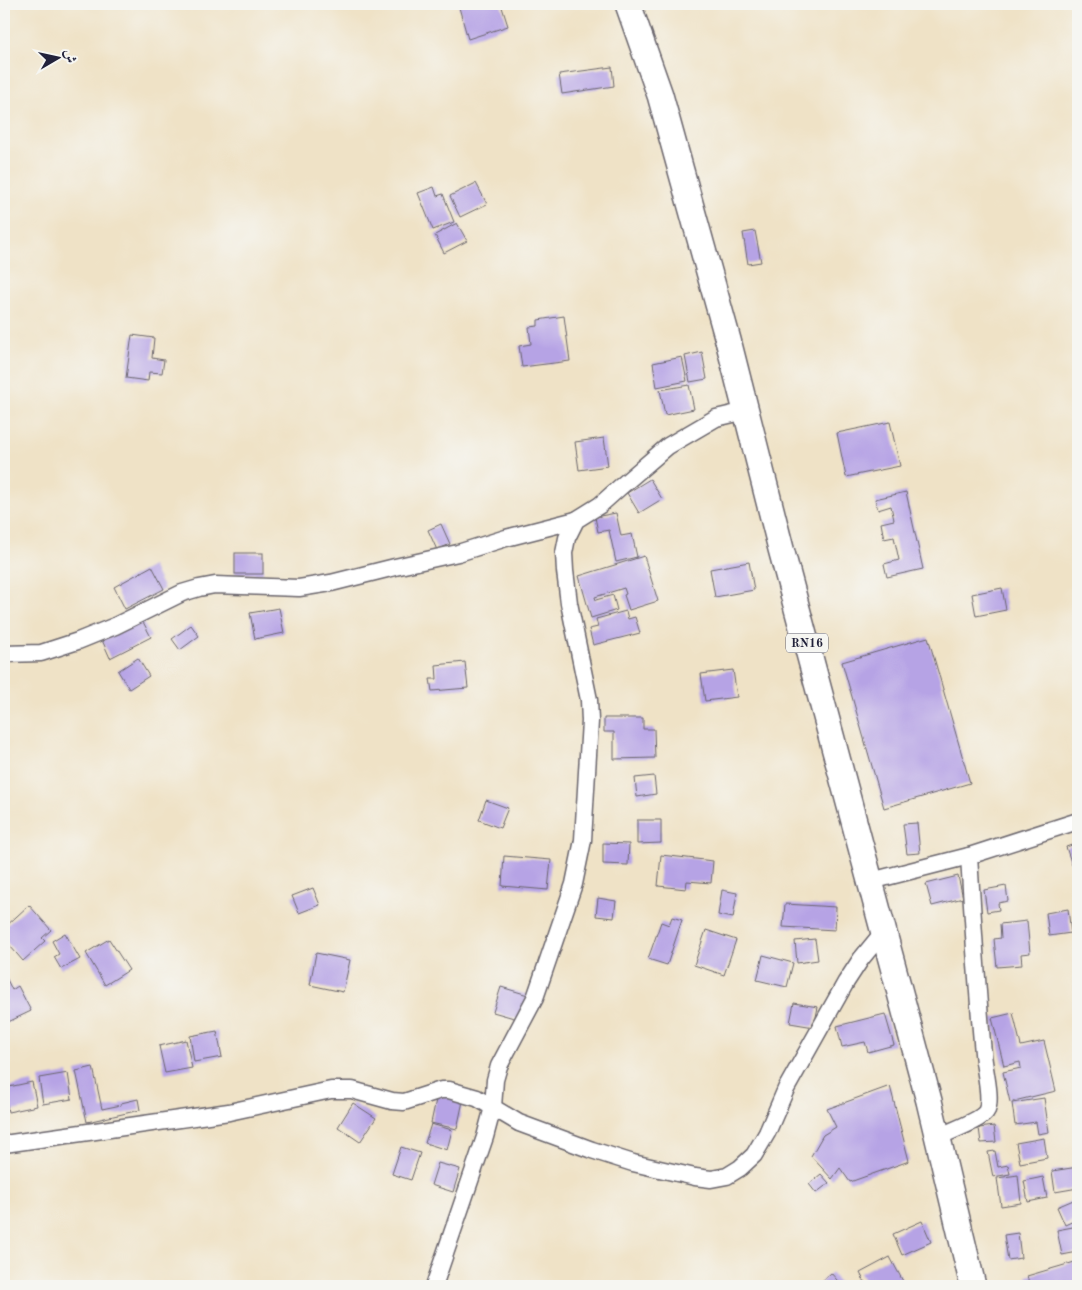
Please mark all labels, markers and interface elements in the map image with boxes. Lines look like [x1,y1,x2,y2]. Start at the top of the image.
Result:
north arrow [32,32,82,82]
text: ش [62,48,78,64]
road number: RN16 [786,634,828,652]

